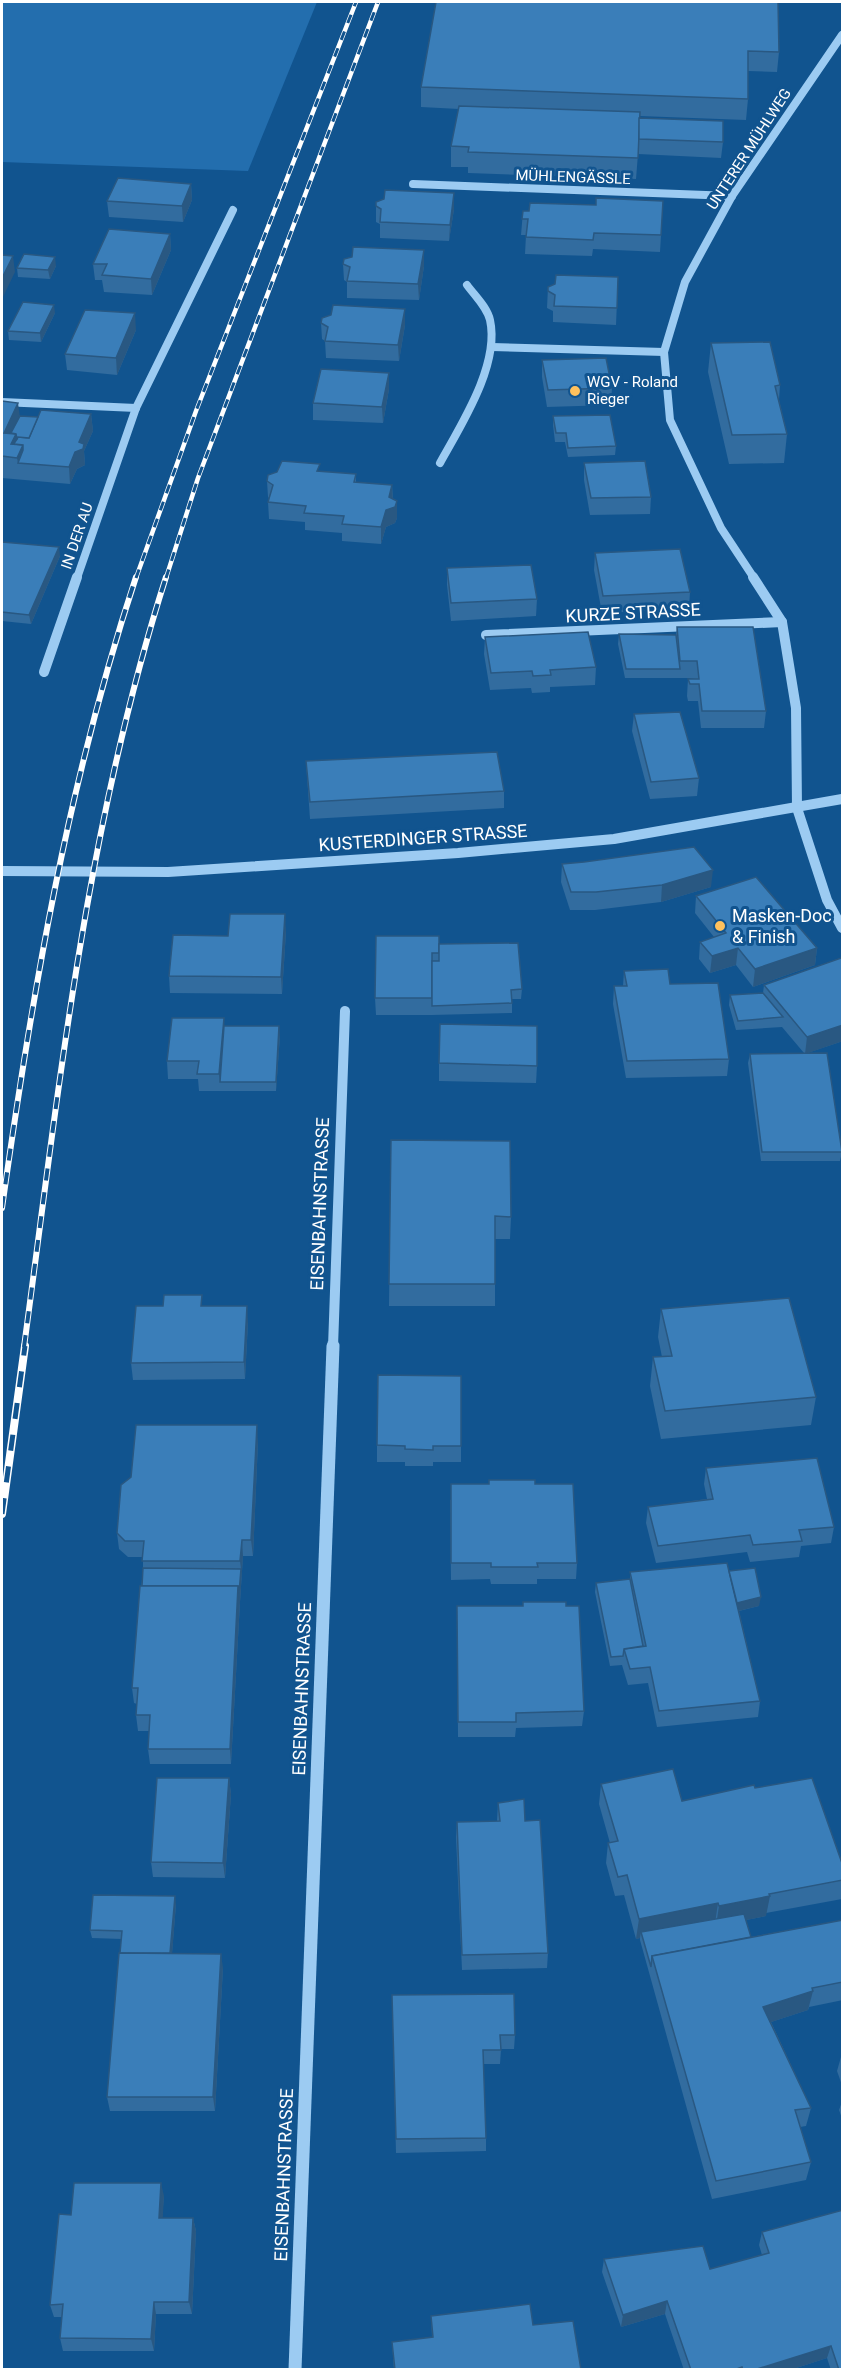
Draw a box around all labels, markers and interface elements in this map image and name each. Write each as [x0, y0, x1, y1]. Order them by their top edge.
street label: UNTERER MÜHLWEG [703, 85, 795, 213]
street label: MÜHLENGÄSSLE [515, 166, 631, 188]
place label: WGV - Roland Rieger [587, 373, 678, 408]
marker: WGV - Roland Rieger [568, 384, 582, 398]
street label: IN DER AU [57, 500, 97, 572]
street label: KURZE STRASSE [565, 598, 701, 627]
street label: KUSTERDINGER STRASSE [318, 820, 528, 855]
place label: Masken-Doc & Finish [732, 905, 832, 947]
marker: Masken-Doc & Finish [713, 919, 727, 933]
street label: EISENBAHNSTRASSE [306, 1117, 333, 1291]
street label: EISENBAHNSTRASSE [288, 1602, 315, 1776]
street label: EISENBAHNSTRASSE [270, 2088, 297, 2262]

